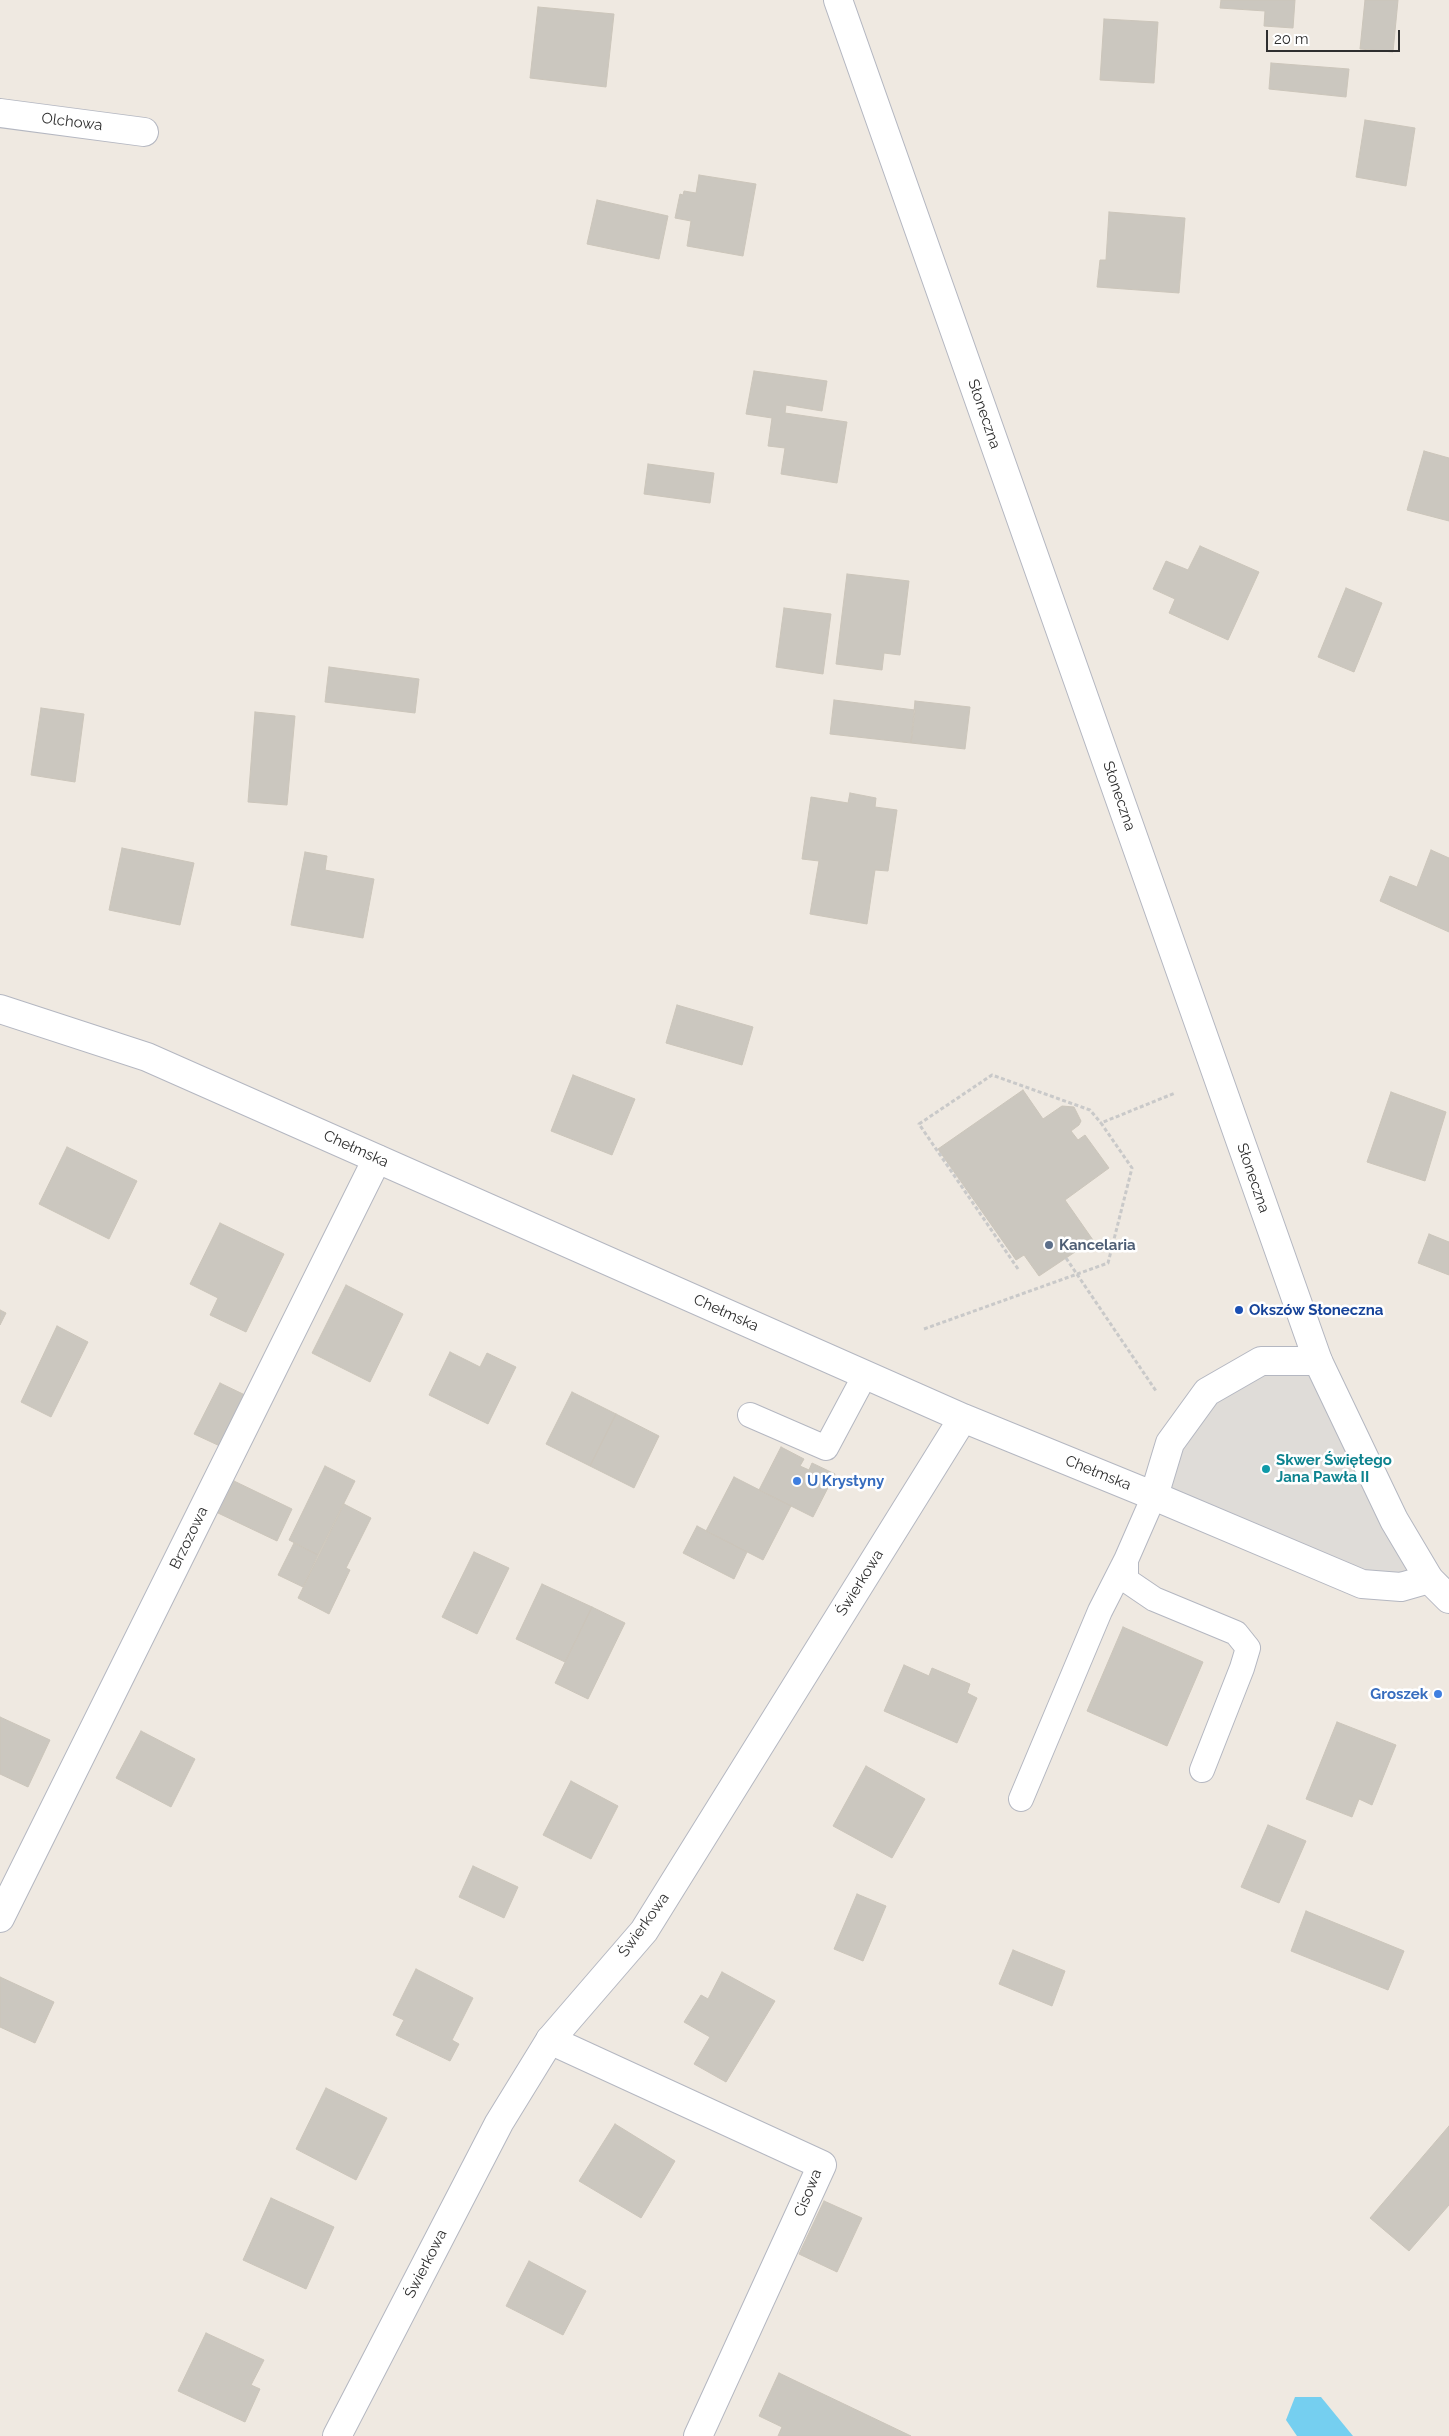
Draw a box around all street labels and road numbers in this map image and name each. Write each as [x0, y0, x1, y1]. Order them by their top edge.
street label: Olchowa [41, 109, 103, 135]
street label: Słoneczna [964, 377, 1004, 451]
street label: Słoneczna [1099, 759, 1139, 833]
street label: Chełmska [321, 1127, 391, 1171]
street label: Słoneczna [1233, 1141, 1273, 1215]
street label: Chełmska [691, 1291, 761, 1335]
street label: Chełmska [1062, 1452, 1134, 1494]
street label: Brzozowa [166, 1504, 212, 1572]
street label: Świerkowa [833, 1547, 887, 1619]
street label: Świerkowa [615, 1889, 673, 1961]
street label: Cisowa [790, 2167, 826, 2219]
street label: Świerkowa [401, 2227, 451, 2301]

